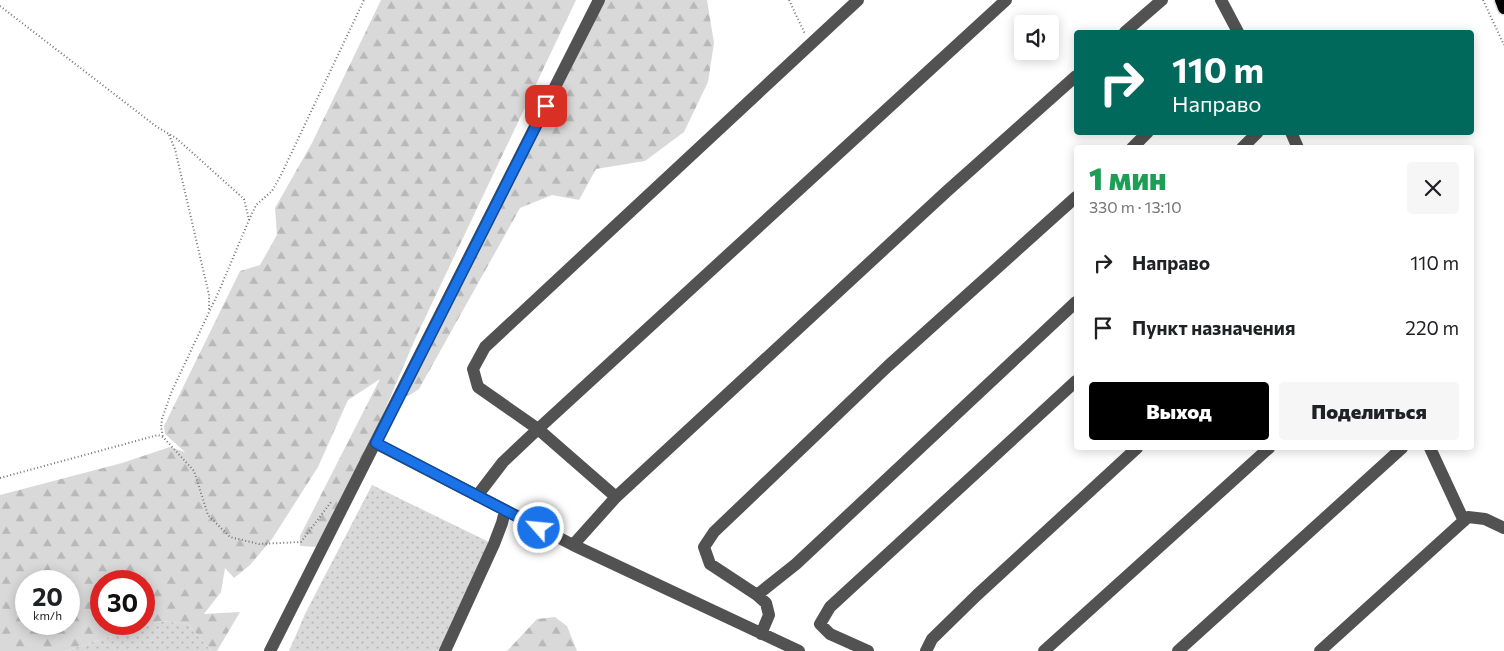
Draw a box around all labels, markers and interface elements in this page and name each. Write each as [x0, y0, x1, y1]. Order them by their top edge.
map controls [1014, 15, 1059, 60]
button: sound [1014, 15, 1059, 60]
text: 110 m [1172, 47, 1264, 90]
icon: right [1089, 50, 1154, 115]
pin [525, 85, 567, 127]
text: Направо [1172, 90, 1262, 117]
icon: arrive [532, 92, 560, 120]
text: 1 мин [1089, 159, 1167, 196]
button: close [1407, 162, 1459, 214]
text: 330 m · 13:10 [1089, 197, 1182, 216]
icon: right [1089, 249, 1117, 277]
text: Направо [1132, 251, 1210, 274]
text: 110 m [1410, 251, 1459, 274]
icon: arrive [1089, 314, 1117, 342]
text: Пункт назначения [1132, 316, 1295, 339]
text: 220 m [1405, 316, 1459, 339]
button: Выход [1089, 382, 1269, 440]
button: Поделиться [1279, 382, 1459, 440]
position arrow [512, 501, 564, 553]
speed limit sign: 30 [90, 570, 155, 635]
text: 20 [32, 581, 63, 611]
text: km/h [33, 608, 62, 622]

